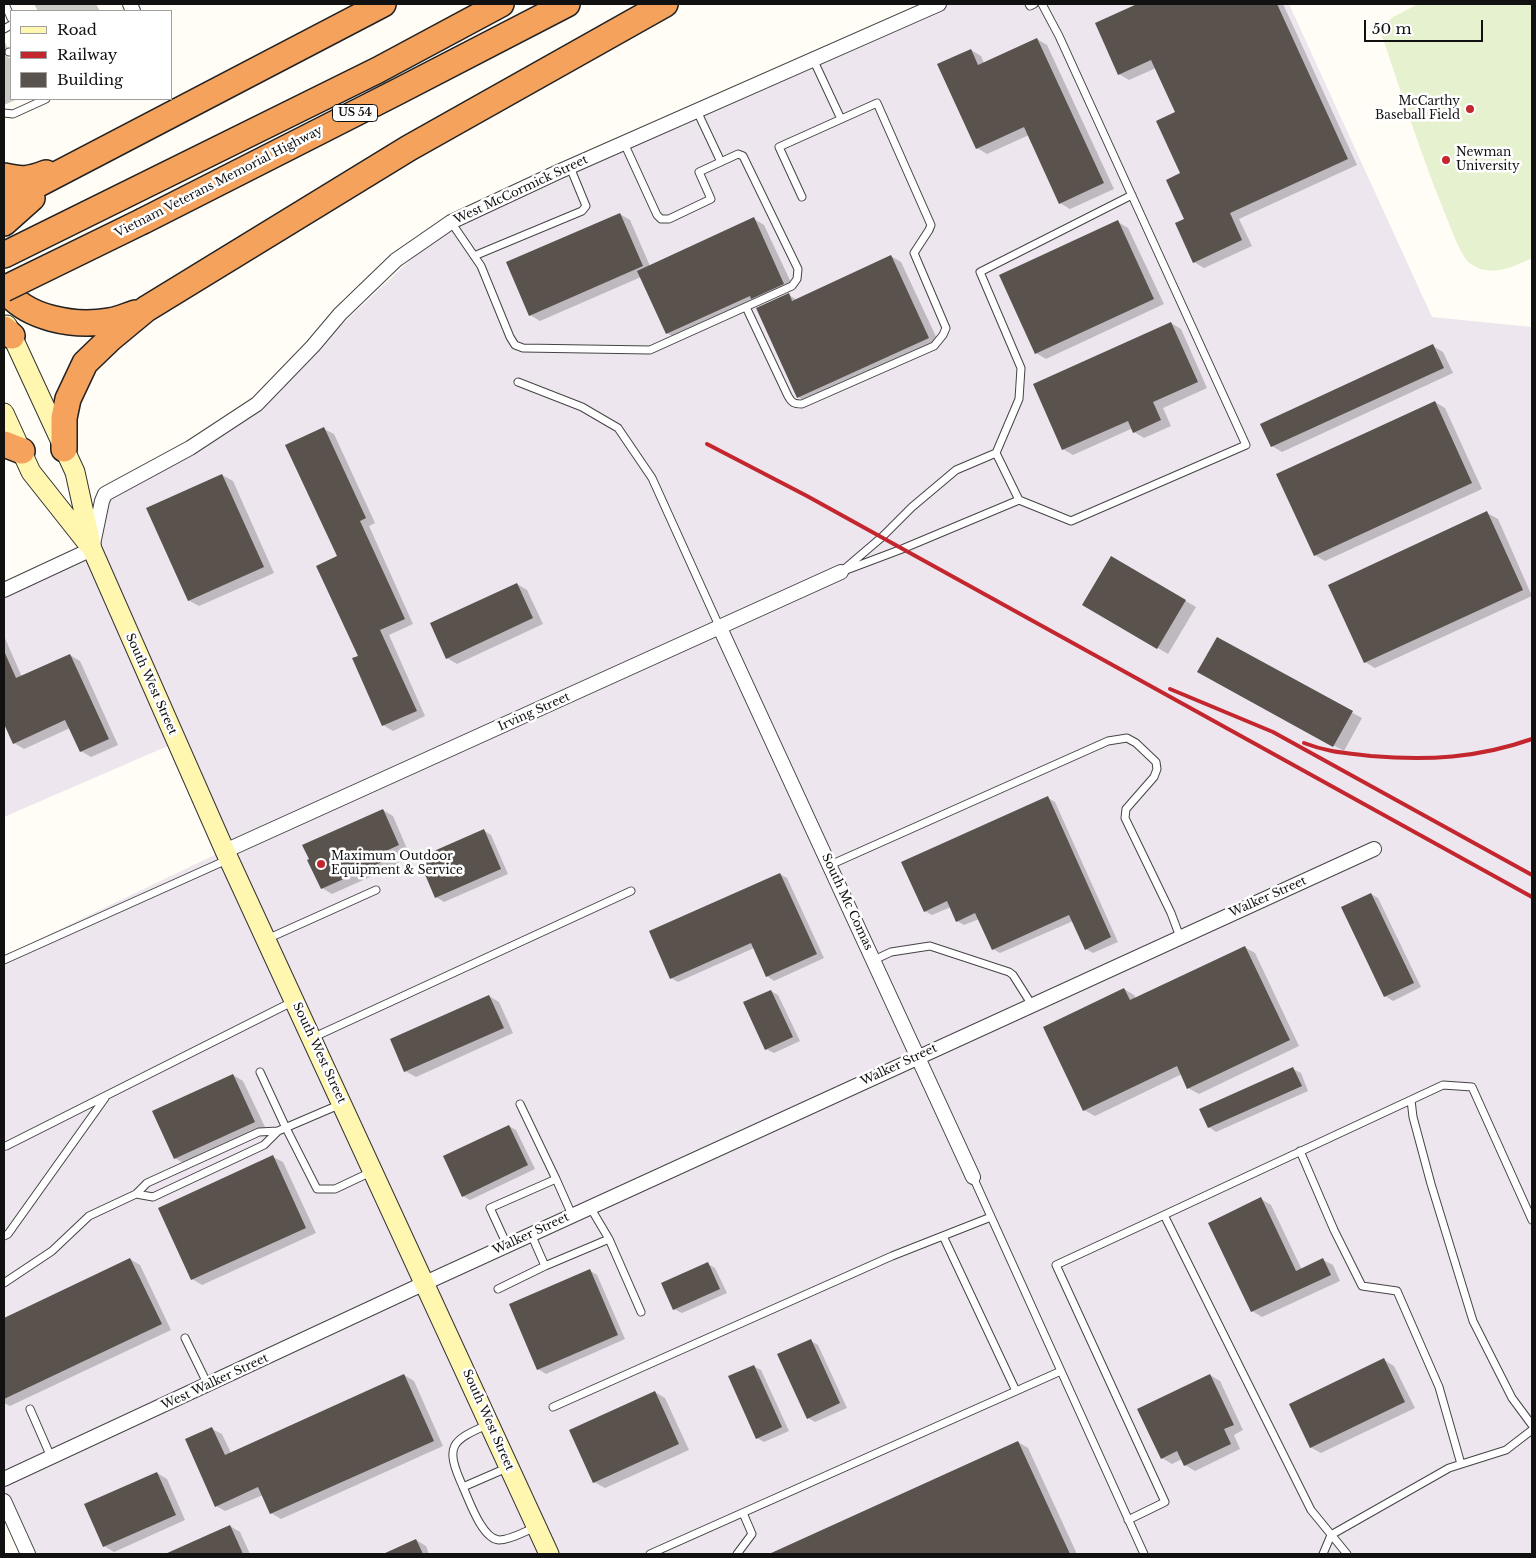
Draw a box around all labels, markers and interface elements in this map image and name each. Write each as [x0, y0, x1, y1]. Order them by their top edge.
legend [10, 10, 172, 100]
scale bar [1366, 10, 1485, 42]
text: 50 m [1372, 19, 1412, 38]
text: Road [57, 20, 97, 39]
text: Railway [57, 45, 117, 64]
text: Building [57, 70, 123, 89]
place label: McCarthy Baseball Field [1375, 95, 1460, 123]
marker: McCarthy Baseball Field [1464, 103, 1476, 115]
road number: US 54 [332, 105, 378, 122]
street label: Vietnam Veterans Memorial Highway [113, 123, 325, 241]
place label: Newman University [1456, 146, 1520, 174]
street label: West McCormick Street [452, 153, 590, 227]
marker: Newman University [1440, 154, 1452, 166]
street label: South West Street [122, 631, 180, 737]
street label: Irving Street [496, 690, 572, 734]
place label: Maximum Outdoor Equipment & Service [331, 850, 463, 878]
street label: South Mc Comas [818, 851, 876, 953]
marker: Maximum Outdoor Equipment & Service [315, 858, 327, 870]
street label: Walker Street [1227, 874, 1309, 920]
street label: South West Street [289, 1000, 349, 1106]
street label: Walker Street [858, 1041, 940, 1089]
street label: Walker Street [490, 1210, 572, 1258]
street label: West Walker Street [159, 1351, 271, 1413]
street label: South West Street [459, 1367, 517, 1473]

